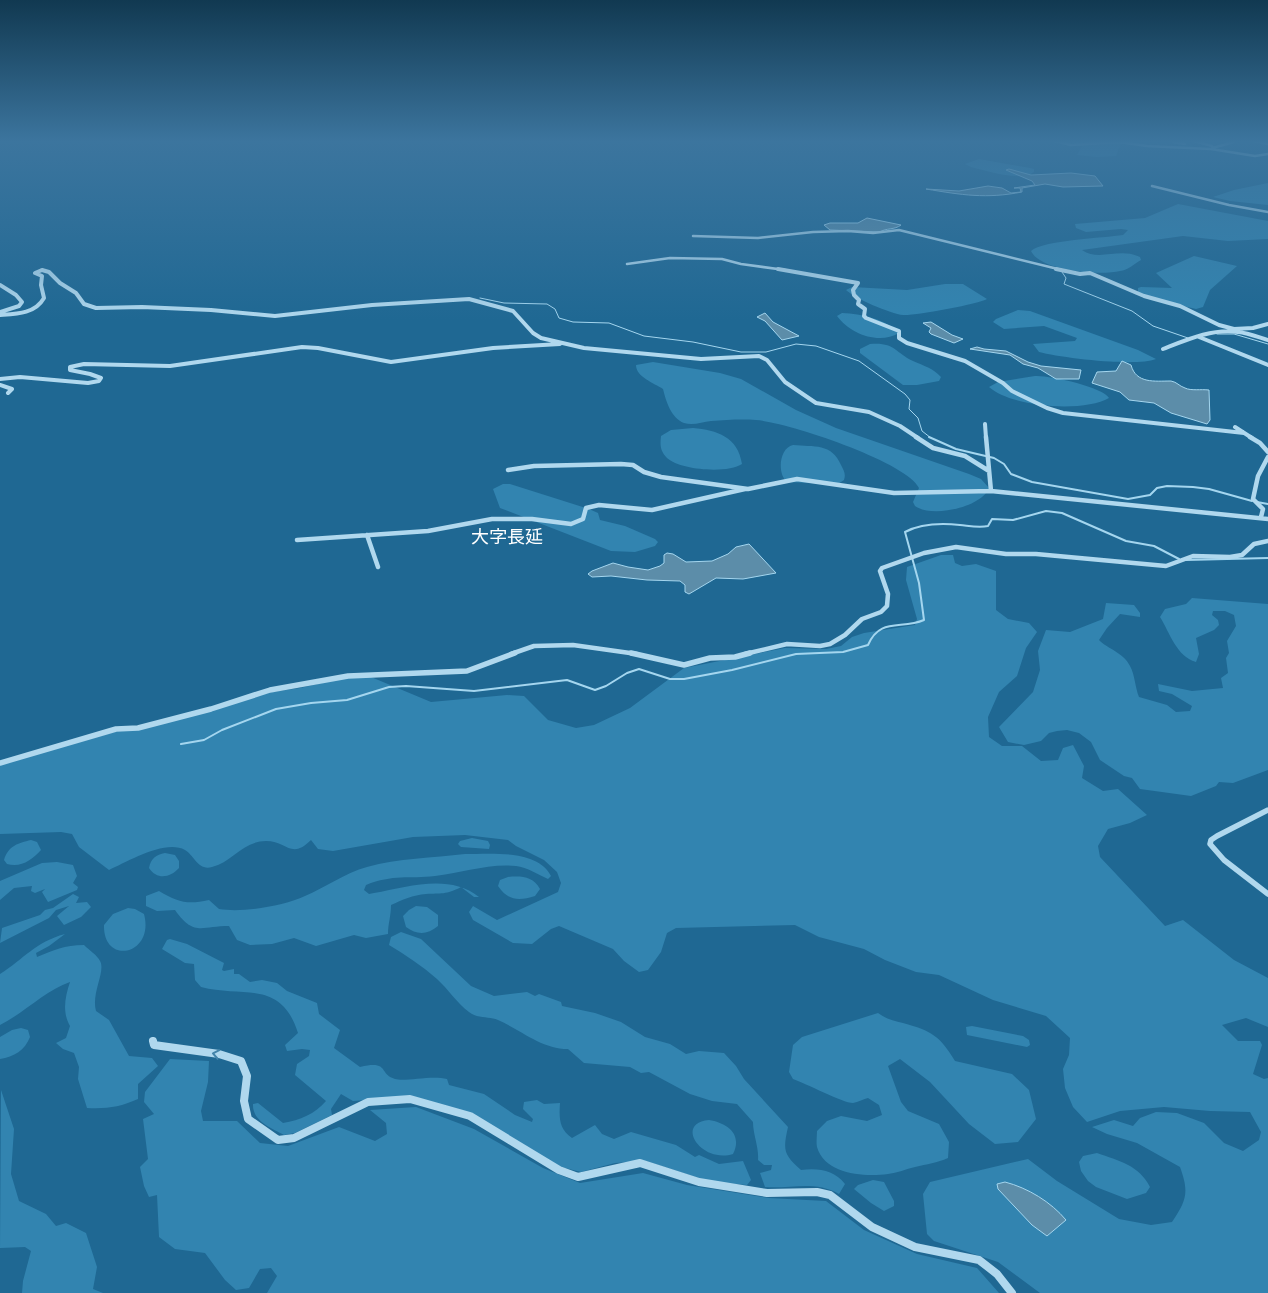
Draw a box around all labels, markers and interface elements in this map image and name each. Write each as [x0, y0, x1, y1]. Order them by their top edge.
district label: 大字長延 [471, 526, 543, 548]
one-way arrow [212, 1050, 221, 1060]

